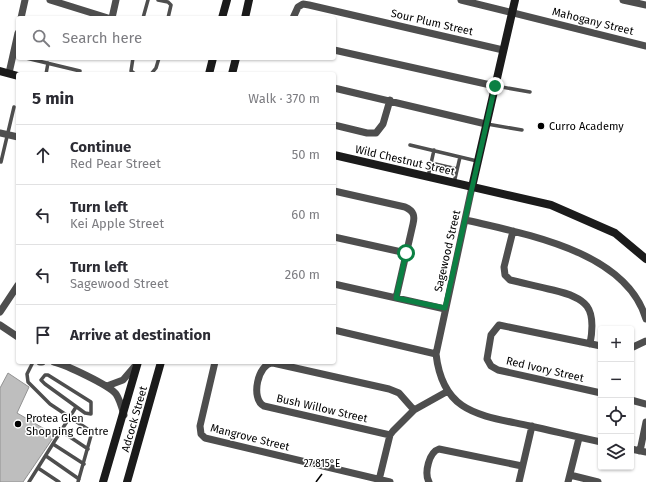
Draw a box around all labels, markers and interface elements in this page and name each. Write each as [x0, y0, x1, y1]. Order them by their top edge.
street label: Mahogany Street [551, 5, 635, 38]
street label: Sour Plum Street [389, 7, 474, 38]
search box [16, 16, 336, 60]
icon: search [30, 27, 52, 49]
text: Search here [62, 29, 142, 47]
route end [486, 77, 504, 95]
text: 5 min [32, 88, 74, 109]
text: Walk · 370 m [248, 91, 320, 106]
place label: Curro Academy [549, 120, 624, 133]
marker: Curro Academy [536, 121, 546, 131]
text: Continue [70, 138, 131, 156]
street label: Wild Chestnut Street [354, 143, 456, 178]
icon: ahead [32, 144, 54, 166]
text: 50 m [292, 147, 320, 162]
text: Red Pear Street [70, 156, 161, 171]
text: Turn left [70, 198, 128, 216]
icon: left [32, 204, 54, 226]
text: 60 m [291, 207, 320, 222]
street label: Sagewood Street [432, 209, 463, 293]
text: Kei Apple Street [70, 216, 164, 231]
route start [397, 244, 415, 262]
text: Turn left [70, 258, 128, 276]
icon: left [32, 264, 54, 286]
text: 260 m [285, 267, 320, 282]
text: Sagewood Street [70, 276, 169, 291]
icon: arrive [32, 324, 54, 346]
text: Arrive at destination [70, 326, 211, 344]
map controls [598, 326, 634, 470]
button: + [598, 326, 634, 362]
street label: Red Ivory Street [505, 354, 585, 385]
button: − [598, 362, 634, 398]
street label: Adcock Street [119, 385, 150, 454]
street label: Bush Willow Street [275, 392, 369, 425]
button: locate [598, 398, 634, 434]
place label: Protea Glen Shopping Centre [26, 412, 108, 438]
marker: Protea Glen Shopping Centre [13, 419, 23, 429]
street label: Mangrove Street [209, 421, 291, 454]
button: layers [598, 434, 634, 470]
text: 27.815°E [304, 458, 340, 470]

